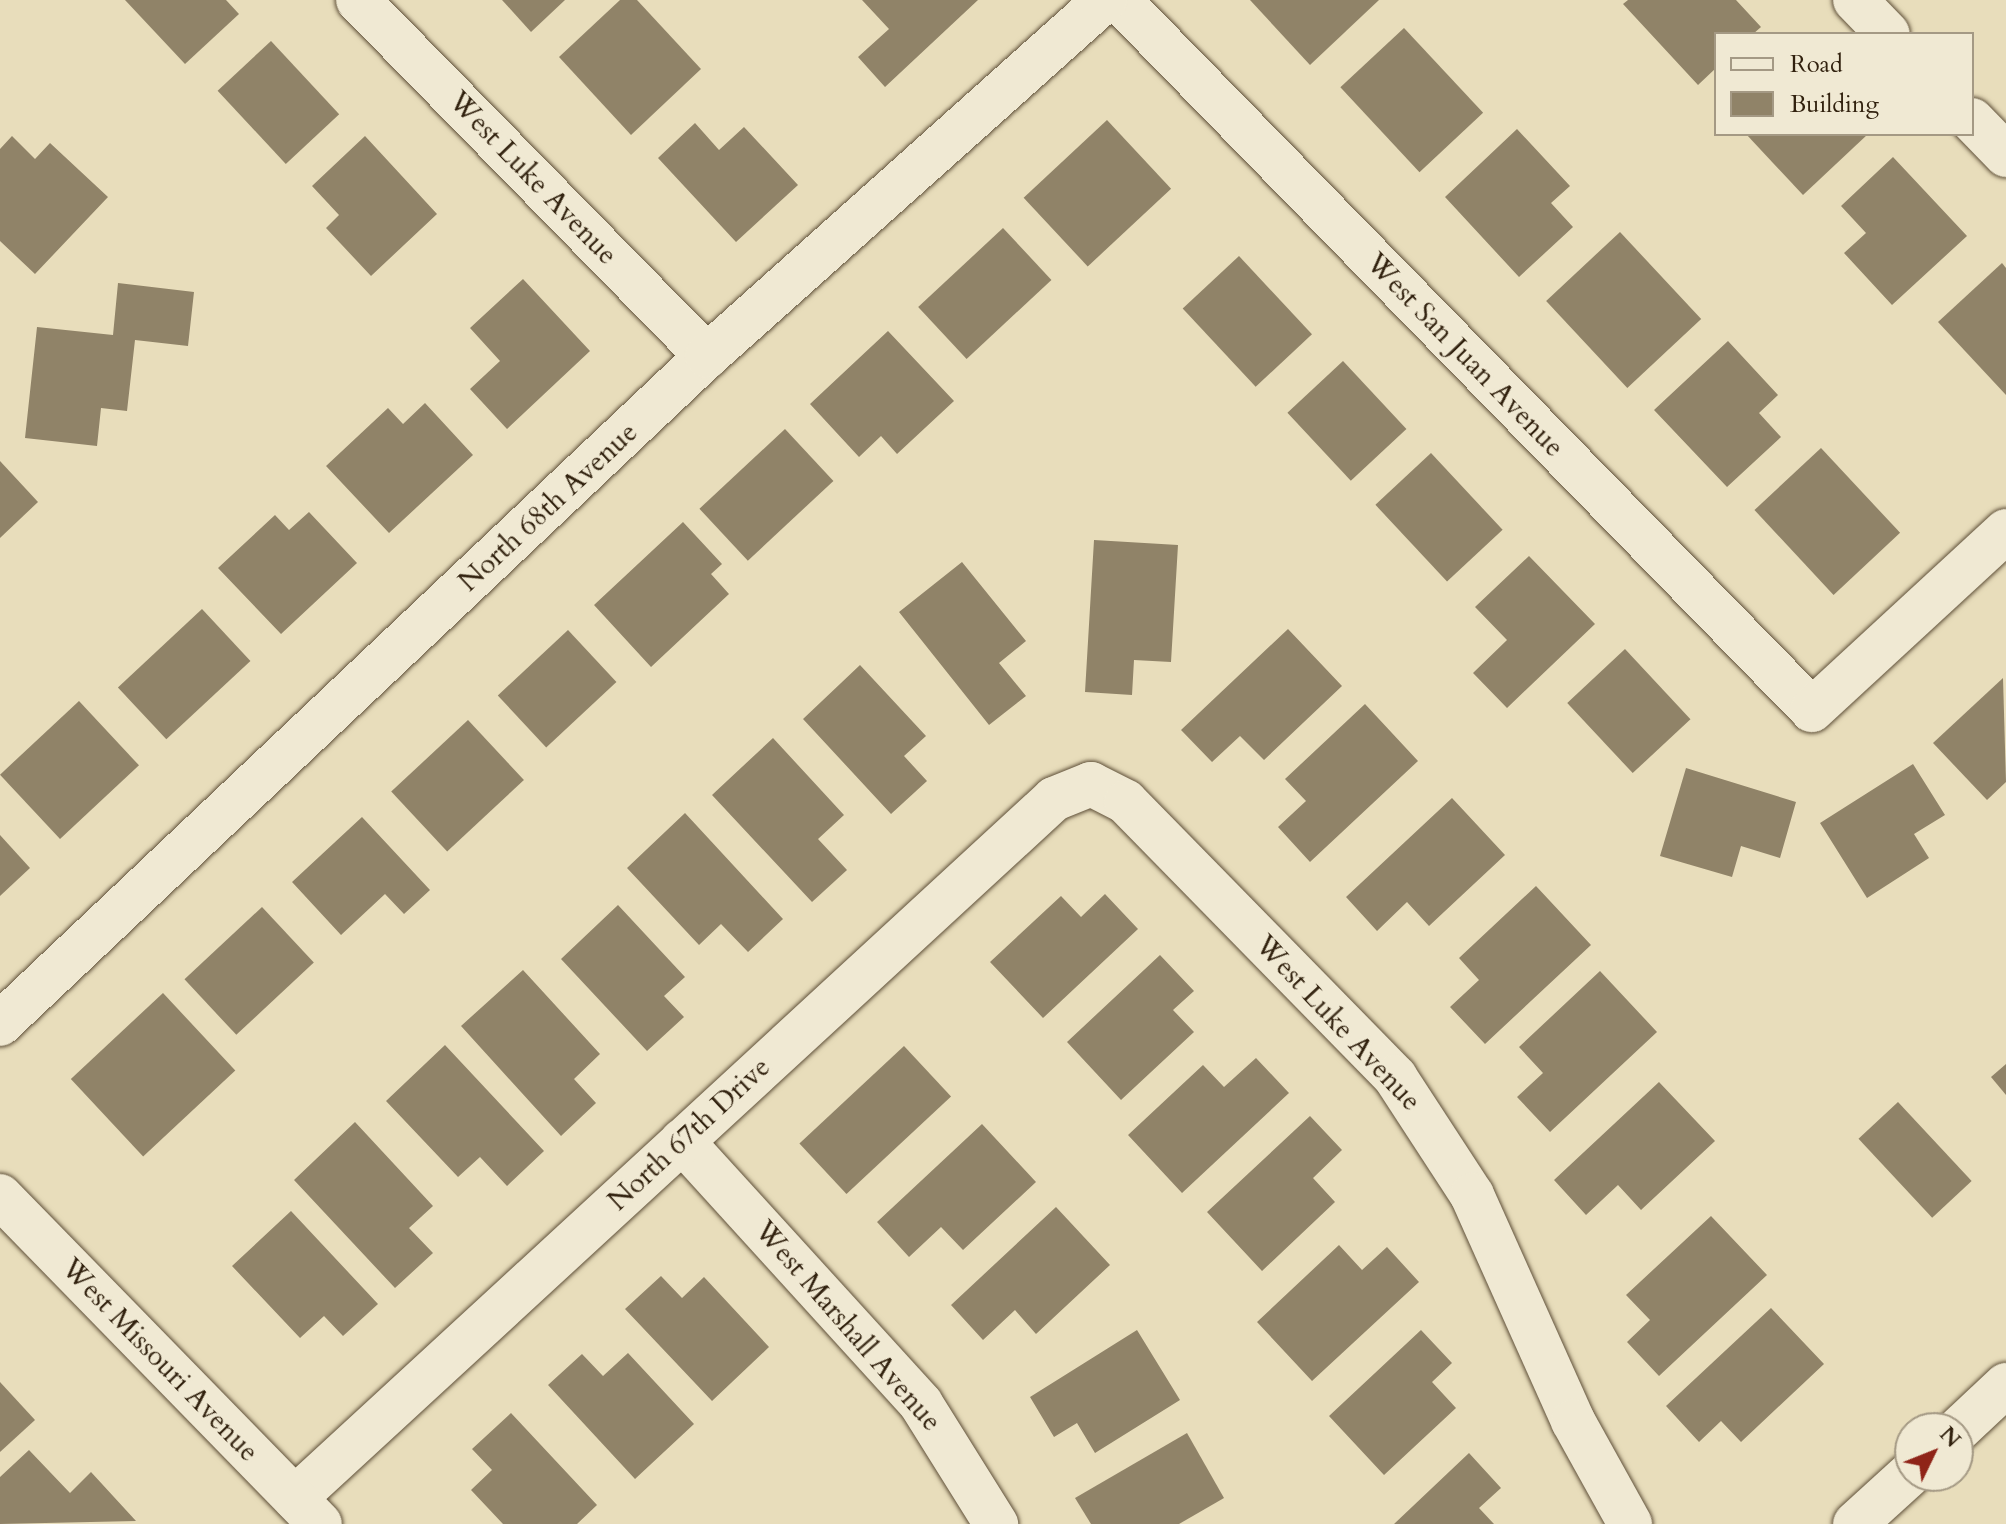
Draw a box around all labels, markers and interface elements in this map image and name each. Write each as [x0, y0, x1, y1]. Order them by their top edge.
legend [1714, 32, 1974, 136]
text: Road [1790, 48, 1843, 81]
street label: West Luke Avenue [442, 84, 624, 272]
text: Building [1790, 88, 1879, 121]
street label: West San Juan Avenue [1359, 246, 1571, 464]
street label: North 68th Avenue [452, 416, 644, 598]
street label: West Luke Avenue [1248, 928, 1428, 1118]
street label: North 67th Drive [601, 1050, 777, 1218]
street label: West Marshall Avenue [748, 1214, 948, 1438]
street label: West Missouri Avenue [54, 1251, 266, 1469]
north arrow [1894, 1412, 1974, 1492]
text: N [1933, 1420, 1968, 1454]

